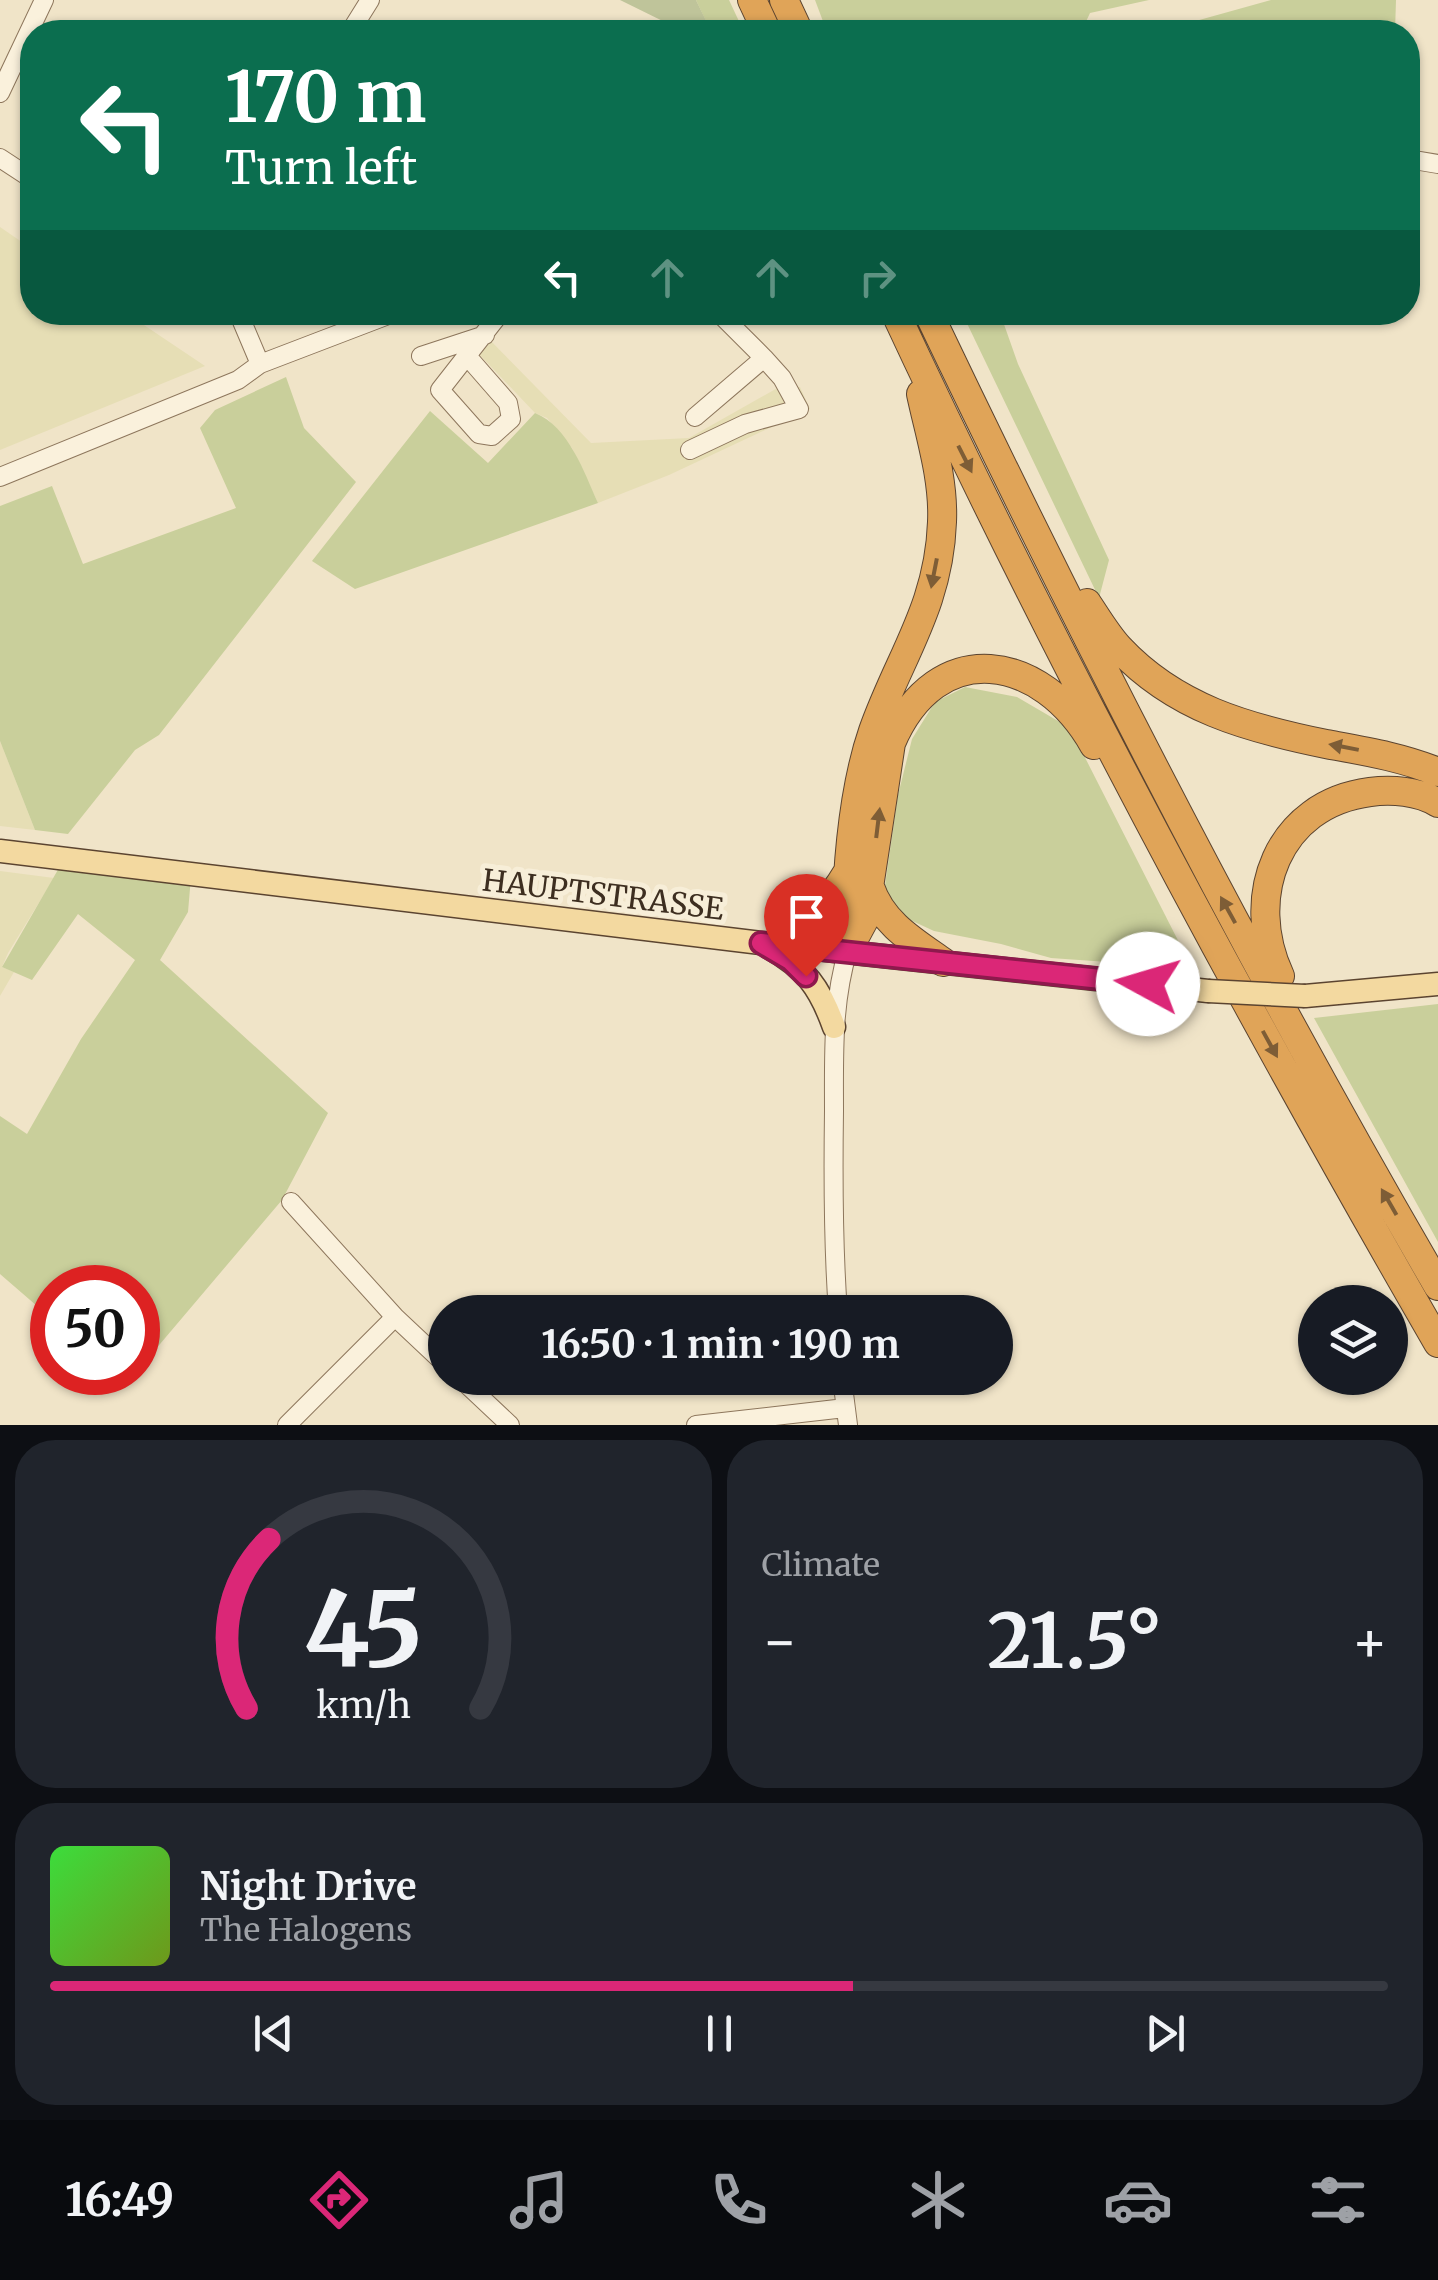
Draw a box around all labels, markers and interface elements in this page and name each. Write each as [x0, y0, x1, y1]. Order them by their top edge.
text: 170 m [225, 53, 426, 141]
icon: left [60, 60, 190, 190]
text: Turn left [225, 140, 417, 196]
icon: left [535, 250, 590, 305]
icon: ahead [640, 250, 695, 305]
icon: ahead [745, 250, 800, 305]
icon: right [850, 250, 905, 305]
one-way arrow [956, 445, 973, 474]
one-way arrow [926, 558, 942, 589]
one-way arrow [1328, 739, 1359, 754]
one-way arrow [870, 807, 886, 838]
street label: HAUPTSTRASSE [480, 860, 726, 928]
pin [764, 874, 849, 977]
icon: arrive [779, 889, 834, 944]
one-way arrow [1220, 895, 1237, 924]
position arrow [1096, 932, 1200, 1036]
one-way arrow [1262, 1030, 1279, 1059]
one-way arrow [1381, 1188, 1398, 1216]
speed limit sign: 50 [30, 1265, 160, 1395]
map controls [1298, 1285, 1408, 1395]
button: layers [1298, 1285, 1408, 1395]
text: 16:50 · 1 min · 190 m [541, 1321, 900, 1368]
text: Climate [762, 1545, 880, 1585]
text: 45 [303, 1564, 423, 1694]
text: 21.5° [987, 1594, 1162, 1688]
text: − [762, 1607, 798, 1676]
text: + [1351, 1607, 1388, 1676]
text: km/h [316, 1683, 411, 1728]
text: Night Drive [200, 1863, 417, 1910]
text: The Halogens [200, 1910, 412, 1950]
icon: previous [246, 2006, 301, 2061]
icon: pause [692, 2006, 747, 2061]
icon: next [1138, 2006, 1193, 2061]
icon: directions [304, 2165, 374, 2235]
icon: music [504, 2165, 574, 2235]
icon: phone [704, 2165, 774, 2235]
icon: climate [903, 2165, 973, 2235]
icon: car [1103, 2165, 1173, 2235]
icon: filters [1303, 2165, 1373, 2235]
text: 16:49 [65, 2172, 174, 2228]

